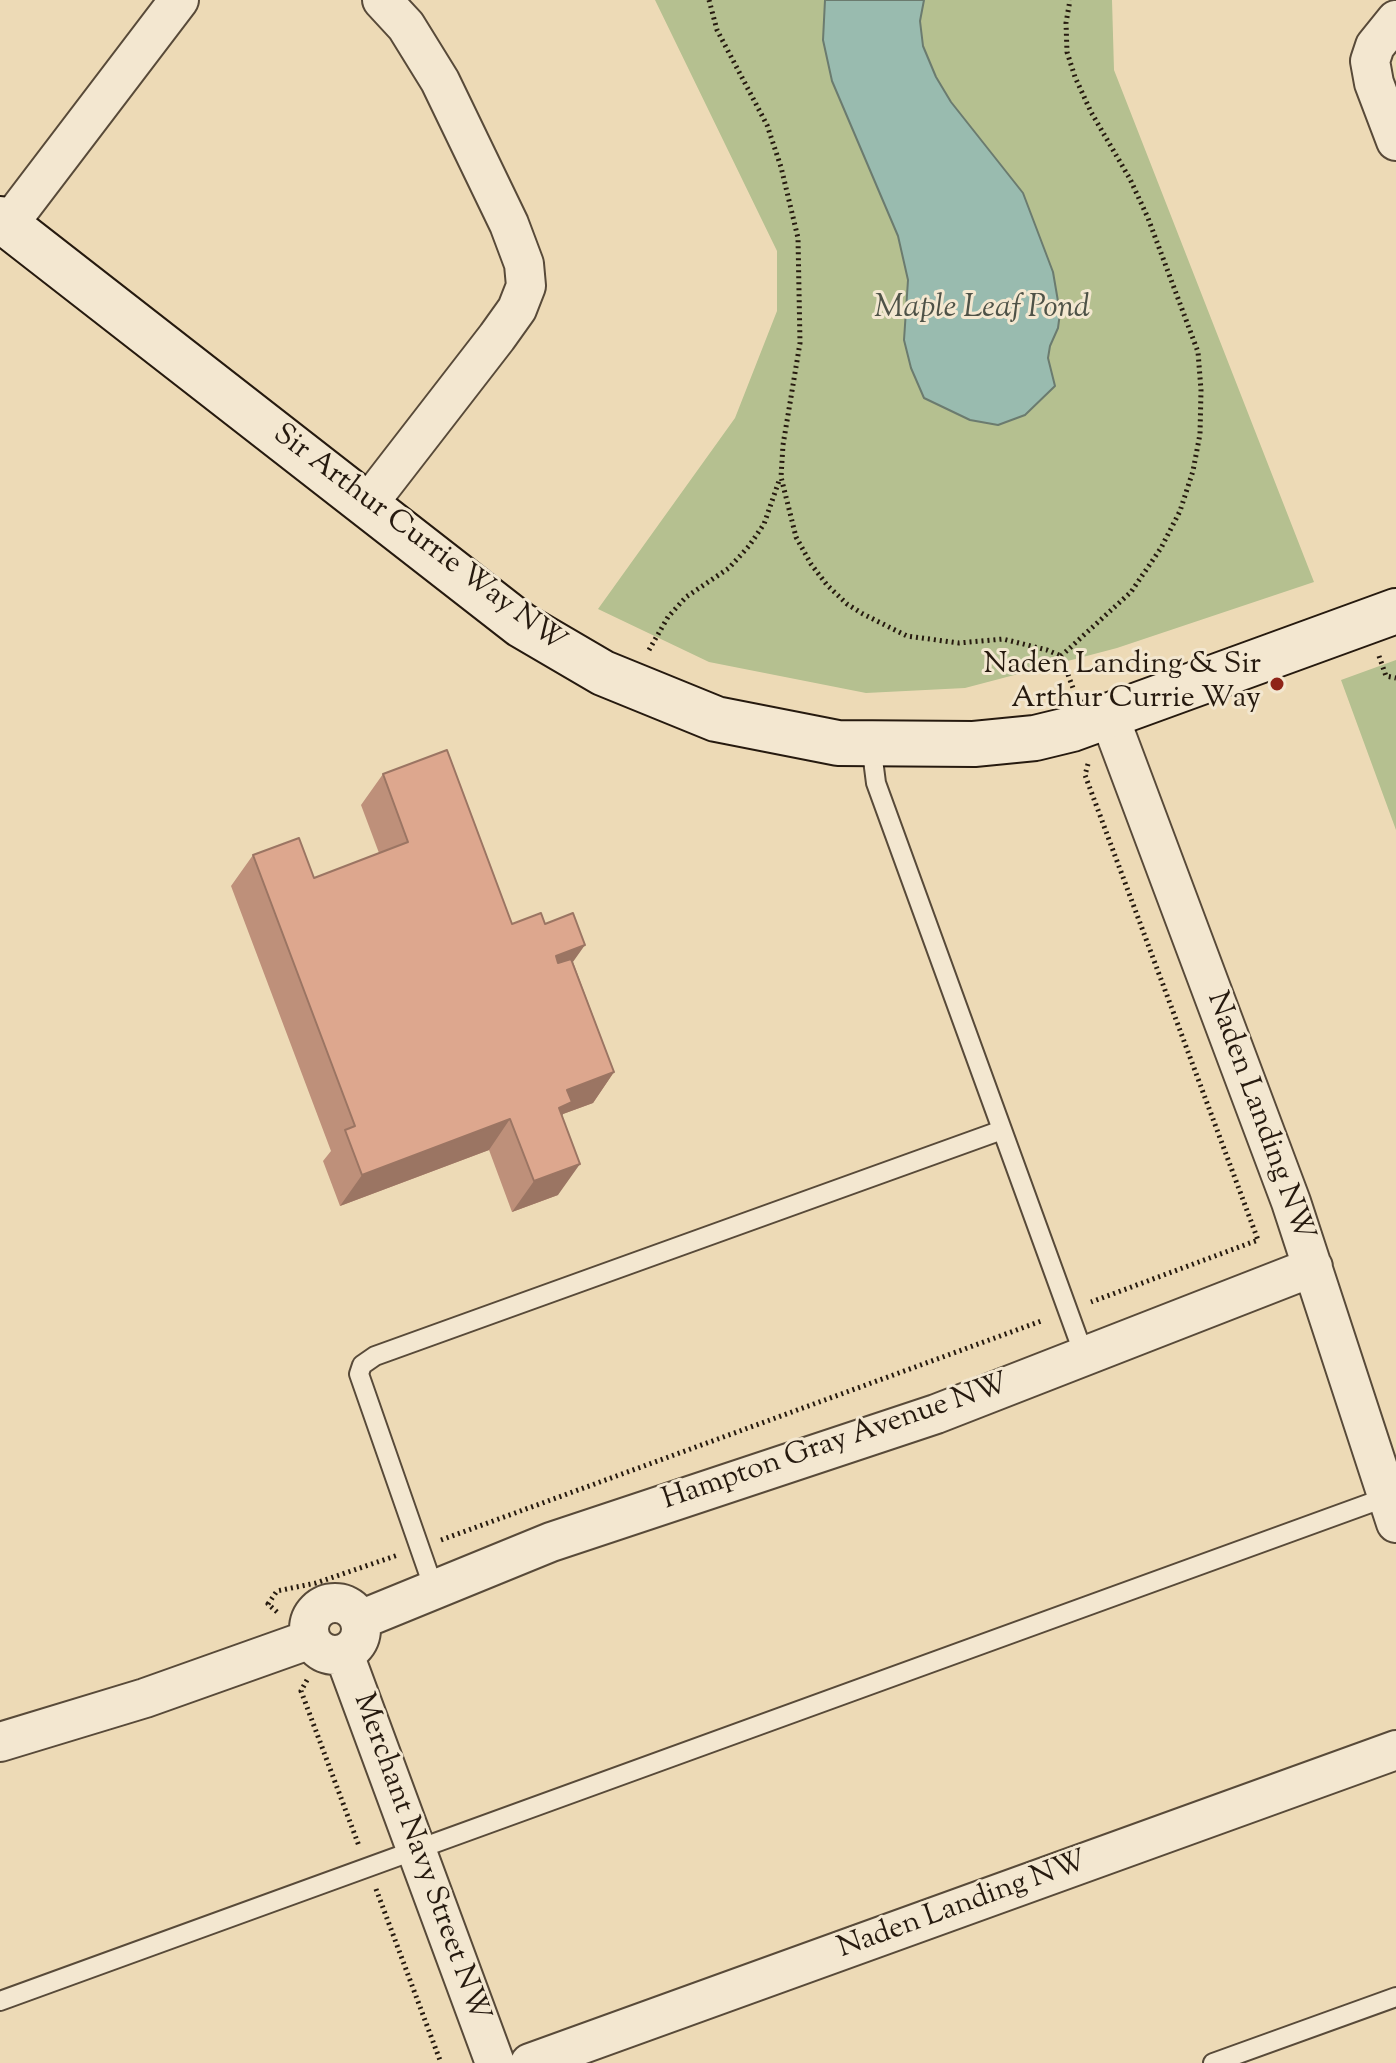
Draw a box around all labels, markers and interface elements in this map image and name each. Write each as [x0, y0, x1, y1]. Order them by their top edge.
water label: Maple Leaf Pond [874, 292, 1090, 330]
street label: Sir Arthur Currie Way NW [265, 418, 571, 662]
place label: Naden Landing & Sir Arthur Currie Way [983, 649, 1261, 720]
marker: Naden Landing & Sir Arthur Currie Way [1268, 675, 1286, 693]
street label: Naden Landing NW [1196, 988, 1320, 1246]
street label: Hampton Gray Avenue NW [658, 1368, 1014, 1520]
street label: Merchant Navy Street NW [343, 1689, 495, 2027]
street label: Naden Landing NW [834, 1845, 1092, 1969]

